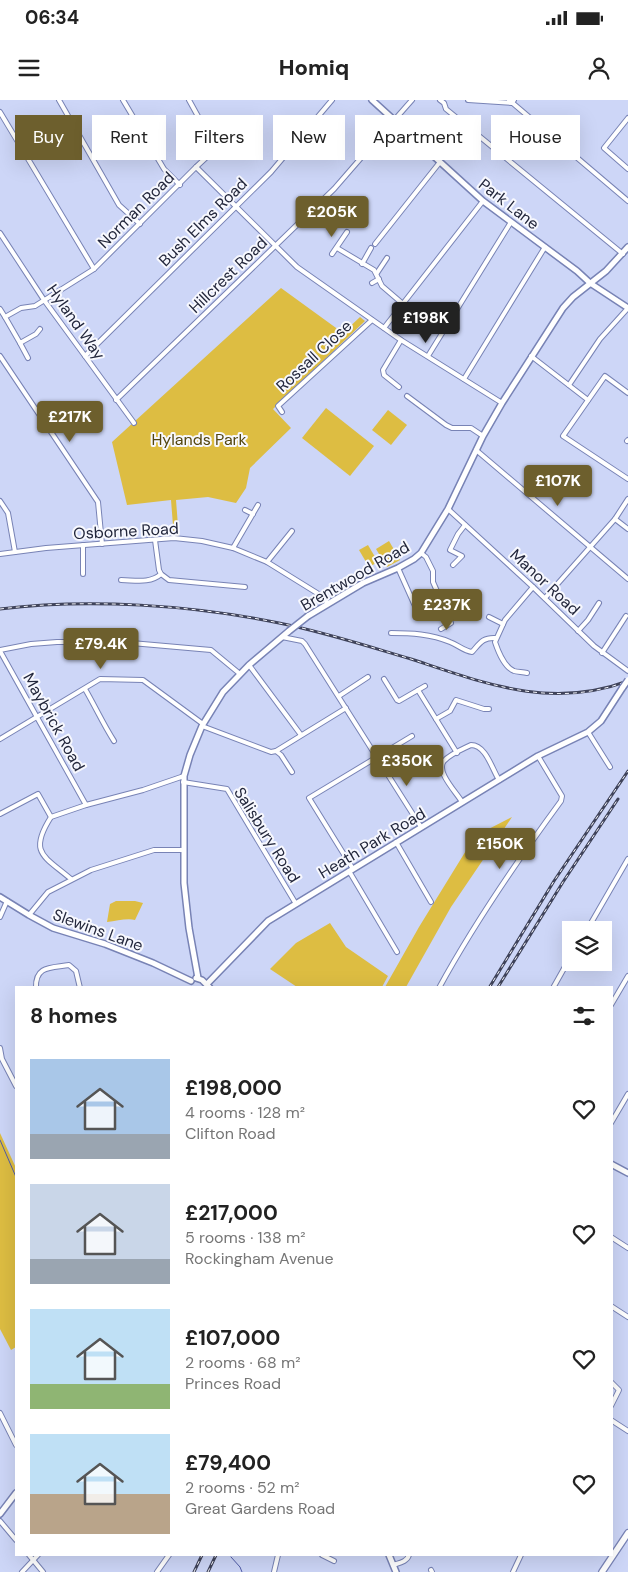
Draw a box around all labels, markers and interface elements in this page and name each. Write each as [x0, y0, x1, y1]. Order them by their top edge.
text: 06:34 [25, 5, 79, 30]
text: Homiq [279, 53, 349, 82]
icon: menu [15, 54, 43, 82]
icon: person [585, 54, 613, 82]
chip: Buy [15, 115, 82, 160]
chip: Rent [92, 115, 166, 160]
chip: Filters [176, 115, 263, 160]
chip: New [273, 115, 345, 160]
chip: Apartment [355, 115, 481, 160]
chip: House [491, 115, 580, 160]
street label: Norman Road [93, 167, 179, 253]
street label: Bush Elms Road [154, 173, 252, 271]
street label: Park Lane [474, 174, 544, 234]
pin: £205K [297, 196, 367, 238]
text: £205K [307, 201, 357, 222]
street label: Hillcrest Road [184, 232, 272, 318]
street label: Hyland Way [42, 280, 110, 364]
pin: £198K [391, 302, 461, 344]
text: £198K [403, 307, 449, 328]
street label: Rossall Close [272, 315, 356, 397]
pin: £217K [35, 400, 105, 443]
text: £217K [48, 406, 92, 427]
park label: Hylands Park [151, 429, 247, 450]
pin: £107K [523, 464, 593, 507]
text: £107K [535, 470, 581, 491]
street label: Osborne Road [73, 518, 179, 544]
street label: Brentwood Road [297, 536, 413, 616]
street label: Manor Road [506, 544, 584, 620]
pin: £237K [412, 588, 482, 631]
text: £237K [423, 594, 471, 615]
pin: £79.4K [60, 628, 142, 670]
text: £79.4K [74, 633, 128, 654]
street label: Maybrick Road [18, 669, 90, 775]
pin: £350K [372, 744, 442, 787]
text: £350K [381, 750, 433, 771]
street label: Salisbury Road [229, 783, 305, 887]
street label: Heath Park Road [315, 803, 429, 883]
pin: £150K [465, 828, 535, 870]
text: £150K [476, 833, 524, 854]
street label: Slewins Lane [50, 904, 146, 956]
map controls [562, 921, 612, 971]
button: layers [562, 921, 612, 971]
text: 8 homes [30, 1002, 118, 1030]
icon: filters [570, 1002, 598, 1030]
text: £198,000 [185, 1074, 282, 1102]
icon: home [70, 1079, 130, 1139]
icon: heart [570, 1095, 598, 1123]
text: 4 rooms · 128 m² [185, 1102, 305, 1123]
text: Clifton Road [185, 1123, 276, 1144]
text: £217,000 [185, 1199, 278, 1227]
icon: home [70, 1204, 130, 1264]
icon: heart [570, 1220, 598, 1248]
text: 5 rooms · 138 m² [185, 1227, 306, 1248]
text: Rockingham Avenue [185, 1248, 333, 1269]
text: £107,000 [185, 1324, 280, 1352]
icon: home [70, 1329, 130, 1389]
icon: heart [570, 1345, 598, 1373]
text: 2 rooms · 68 m² [185, 1352, 301, 1373]
text: Princes Road [185, 1373, 281, 1394]
text: £79,400 [185, 1449, 271, 1477]
icon: home [70, 1454, 130, 1514]
icon: heart [570, 1470, 598, 1498]
text: 2 rooms · 52 m² [185, 1477, 300, 1498]
text: Great Gardens Road [185, 1498, 335, 1519]

